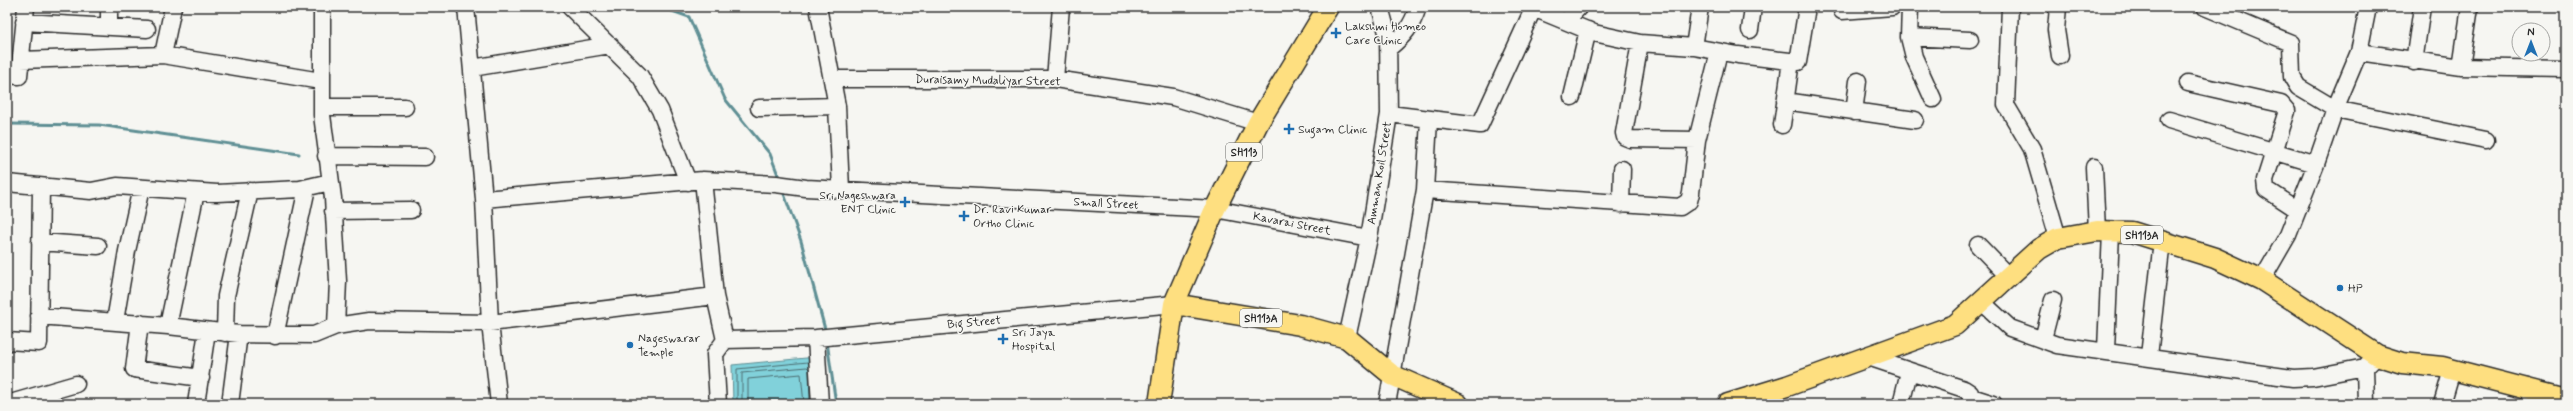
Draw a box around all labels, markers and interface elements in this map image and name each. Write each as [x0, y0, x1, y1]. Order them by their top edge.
place label: Lakshmi Homeo Care Clinic [1345, 19, 1426, 49]
north arrow [2511, 22, 2551, 62]
text: N [2527, 26, 2535, 40]
marker: Lakshmi Homeo Care Clinic [1330, 27, 1342, 39]
street label: Duraisamy Mudaliyar Street [915, 72, 1061, 90]
street label: Amman Koil Street [1364, 120, 1396, 226]
place label: Sugam Clinic [1298, 122, 1368, 139]
marker: Sugam Clinic [1283, 123, 1295, 135]
road number: SH113 [1226, 143, 1262, 161]
place label: Sri Nageshwara ENT Clinic [819, 188, 896, 218]
street label: Small Street [1073, 194, 1139, 214]
marker: Sri Nageshwara ENT Clinic [899, 196, 911, 208]
place label: Dr. Ravi Kumar Ortho Clinic [973, 202, 1051, 232]
street label: Kavarai Street [1251, 209, 1332, 239]
marker: Dr. Ravi Kumar Ortho Clinic [958, 210, 970, 222]
road number: SH113A [2121, 226, 2163, 244]
place label: HP [2348, 281, 2363, 297]
marker: HP [2335, 283, 2345, 293]
road number: SH113A [1240, 309, 1282, 327]
street label: Big Street [946, 313, 1002, 334]
place label: Sri Jaya Hospital [1012, 325, 1056, 355]
place label: Nageswarar Temple [638, 331, 701, 361]
marker: Sri Jaya Hospital [997, 333, 1009, 345]
marker: Nageswarar Temple [625, 340, 635, 350]

